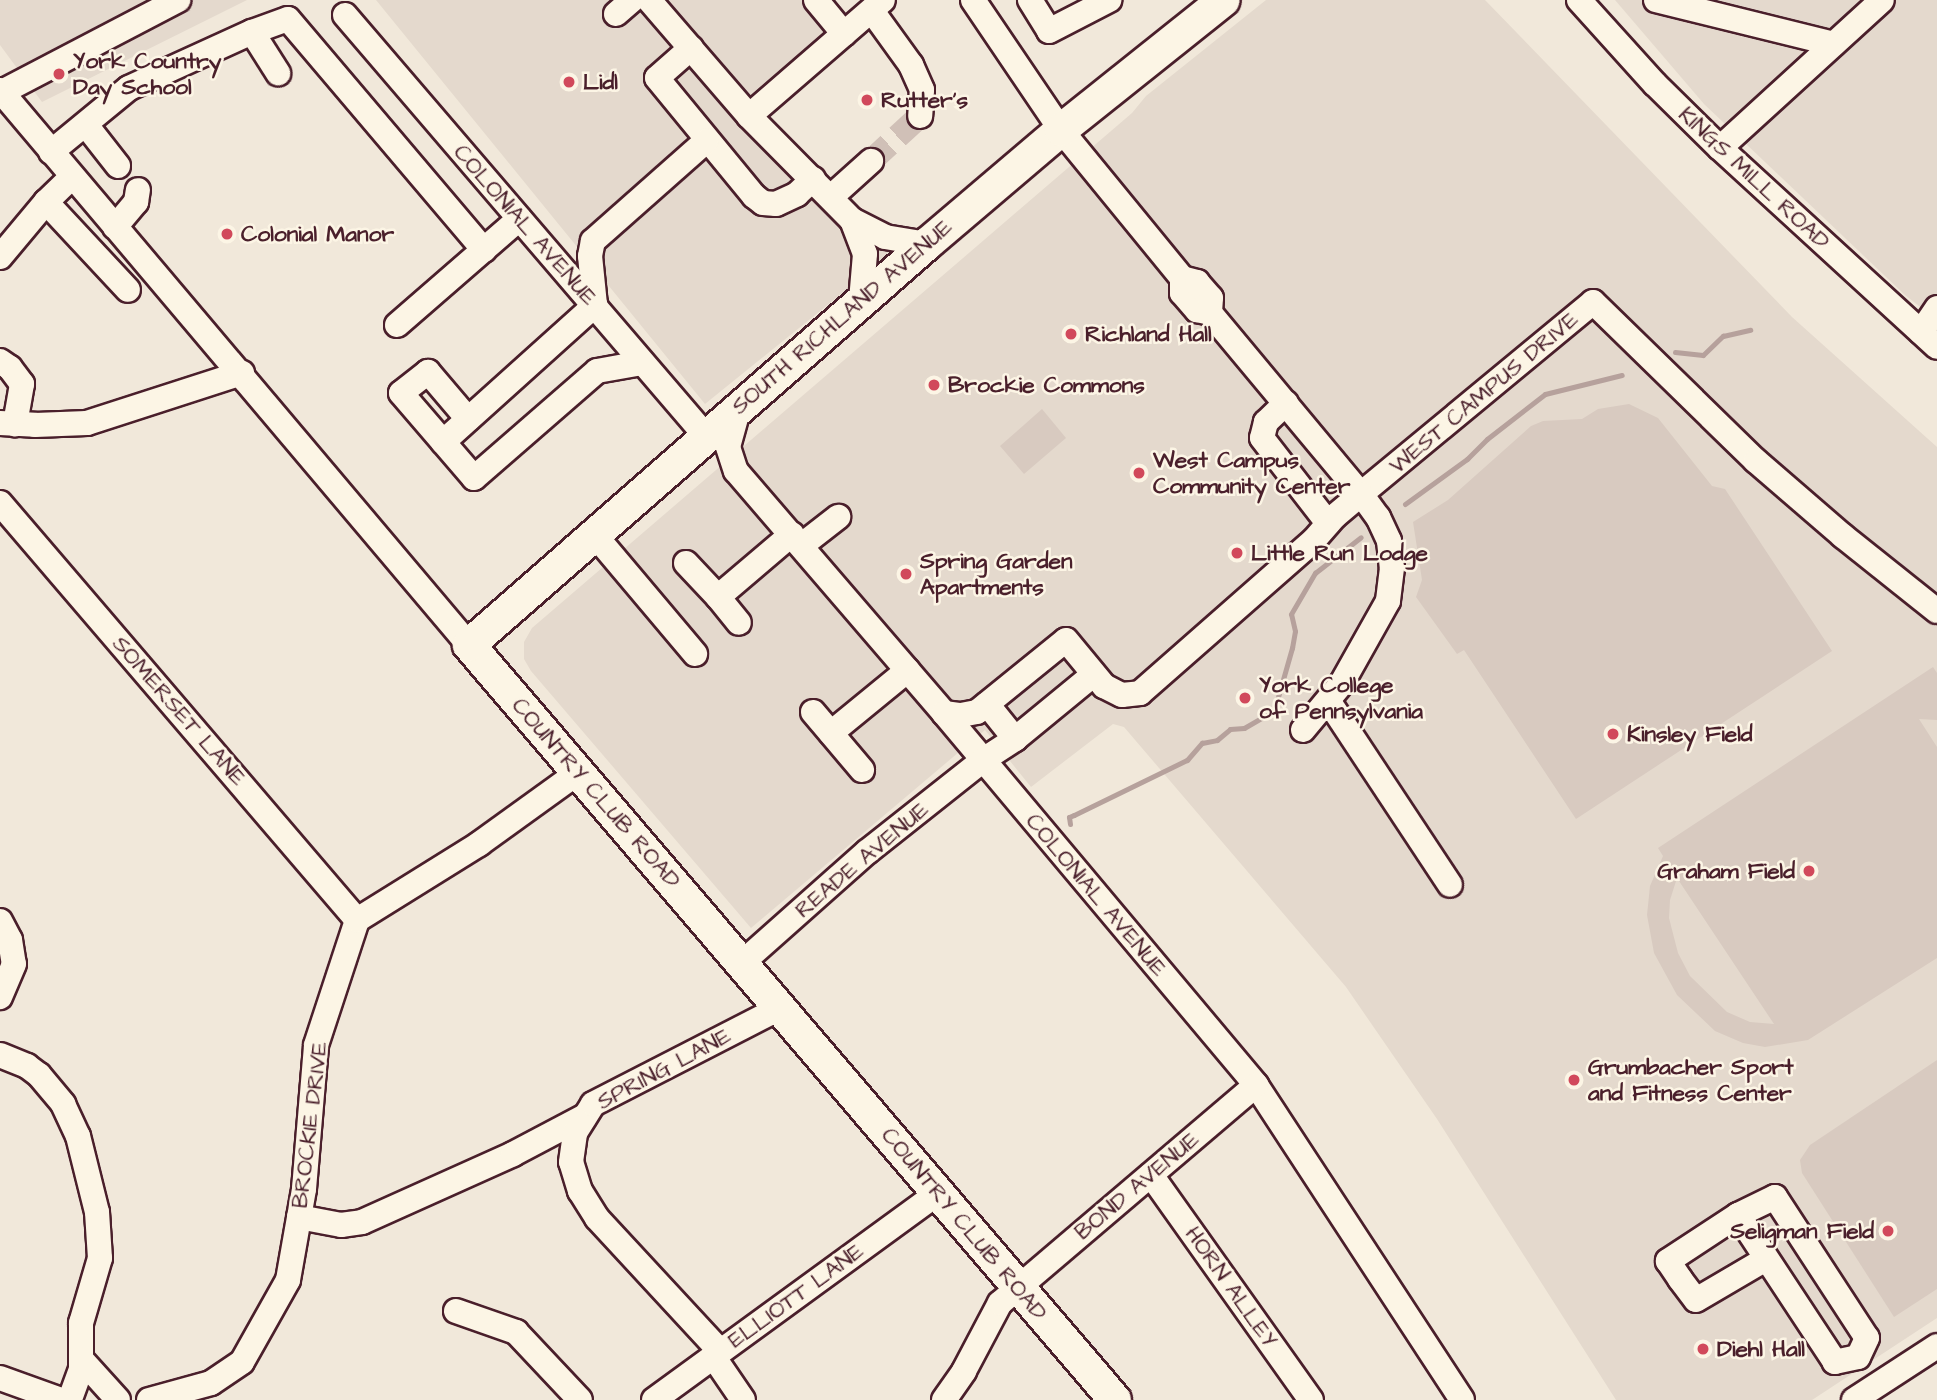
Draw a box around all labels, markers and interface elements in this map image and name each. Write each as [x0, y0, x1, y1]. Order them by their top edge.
place label: York Country Day School [73, 47, 221, 101]
marker: York Country Day School [51, 66, 67, 82]
place label: Lidl [583, 68, 618, 96]
marker: Lidl [561, 74, 577, 90]
place label: Rutter's [881, 86, 968, 114]
marker: Rutter's [859, 92, 875, 108]
street label: KINGS MILL ROAD [1673, 101, 1835, 255]
street label: COLONIAL AVENUE [448, 139, 602, 311]
street label: SOUTH RICHLAND AVENUE [726, 214, 958, 420]
place label: Colonial Manor [241, 220, 394, 248]
marker: Colonial Manor [219, 226, 235, 242]
street label: WEST CAMPUS DRIVE [1384, 306, 1584, 480]
place label: Richland Hall [1085, 320, 1212, 348]
marker: Richland Hall [1063, 326, 1079, 342]
place label: Brockie Commons [948, 371, 1145, 399]
marker: Brockie Commons [926, 377, 942, 393]
place label: West Campus Community Center [1153, 446, 1350, 500]
marker: West Campus Community Center [1131, 465, 1147, 481]
place label: Little Run Lodge [1251, 539, 1428, 567]
marker: Little Run Lodge [1229, 545, 1245, 561]
place label: Spring Garden Apartments [920, 547, 1072, 601]
marker: Spring Garden Apartments [898, 566, 914, 582]
street label: SOMERSET LANE [106, 630, 252, 792]
place label: York College of Pennsylvania [1259, 671, 1423, 725]
marker: York College of Pennsylvania [1237, 690, 1253, 706]
street label: COUNTRY CLUB ROAD [506, 692, 686, 894]
place label: Kinsley Field [1627, 720, 1753, 748]
marker: Kinsley Field [1605, 726, 1621, 742]
street label: READE AVENUE [789, 796, 935, 924]
street label: COLONIAL AVENUE [1020, 808, 1172, 982]
place label: Graham Field [1657, 857, 1795, 885]
marker: Graham Field [1801, 863, 1817, 879]
street label: SPRING LANE [592, 1022, 736, 1116]
street label: BROCKIE DRIVE [286, 1040, 334, 1210]
place label: Grumbacher Sport and Fitness Center [1588, 1053, 1794, 1107]
marker: Grumbacher Sport and Fitness Center [1566, 1072, 1582, 1088]
street label: COUNTRY CLUB ROAD [875, 1122, 1053, 1326]
street label: BOND AVENUE [1069, 1126, 1205, 1246]
place label: Seligman Field [1730, 1217, 1874, 1245]
street label: HORN ALLEY [1179, 1221, 1283, 1353]
marker: Seligman Field [1880, 1223, 1896, 1239]
street label: ELLIOTT LANE [723, 1238, 869, 1354]
place label: Diehl Hall [1717, 1335, 1805, 1363]
marker: Diehl Hall [1695, 1341, 1711, 1357]

